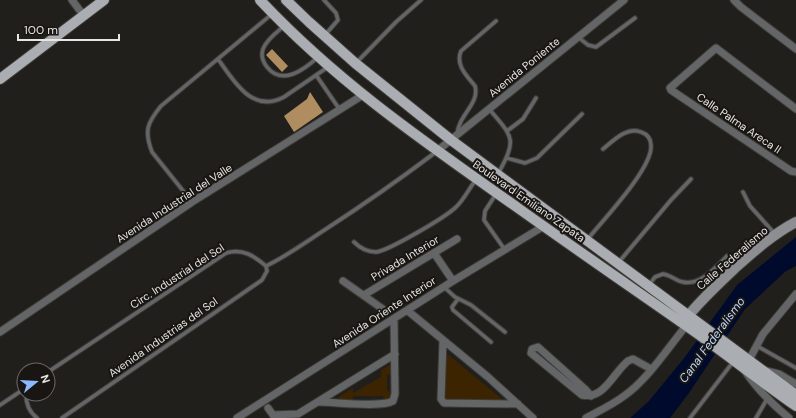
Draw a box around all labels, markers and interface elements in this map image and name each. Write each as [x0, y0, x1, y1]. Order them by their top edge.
scale bar [18, 16, 119, 42]
text: 100 m [24, 22, 58, 38]
street label: Avenida Poniente [485, 34, 563, 100]
street label: Calle Palma Areca II [694, 90, 784, 156]
street label: Boulevard Emiliano Zapata [470, 157, 588, 245]
street label: Avenida Industrial del Valle [113, 160, 235, 246]
street label: Calle Federalismo [693, 223, 771, 293]
street label: Privada Interior [368, 232, 442, 284]
street label: Circ. Industrial del Sol [127, 240, 227, 312]
street label: Avenida Oriente Interior [329, 273, 439, 351]
street label: Avenida Industrias del Sol [106, 294, 220, 380]
water label: Canal Federalismo [675, 294, 749, 386]
north arrow [16, 362, 56, 402]
text: N [38, 373, 53, 385]

